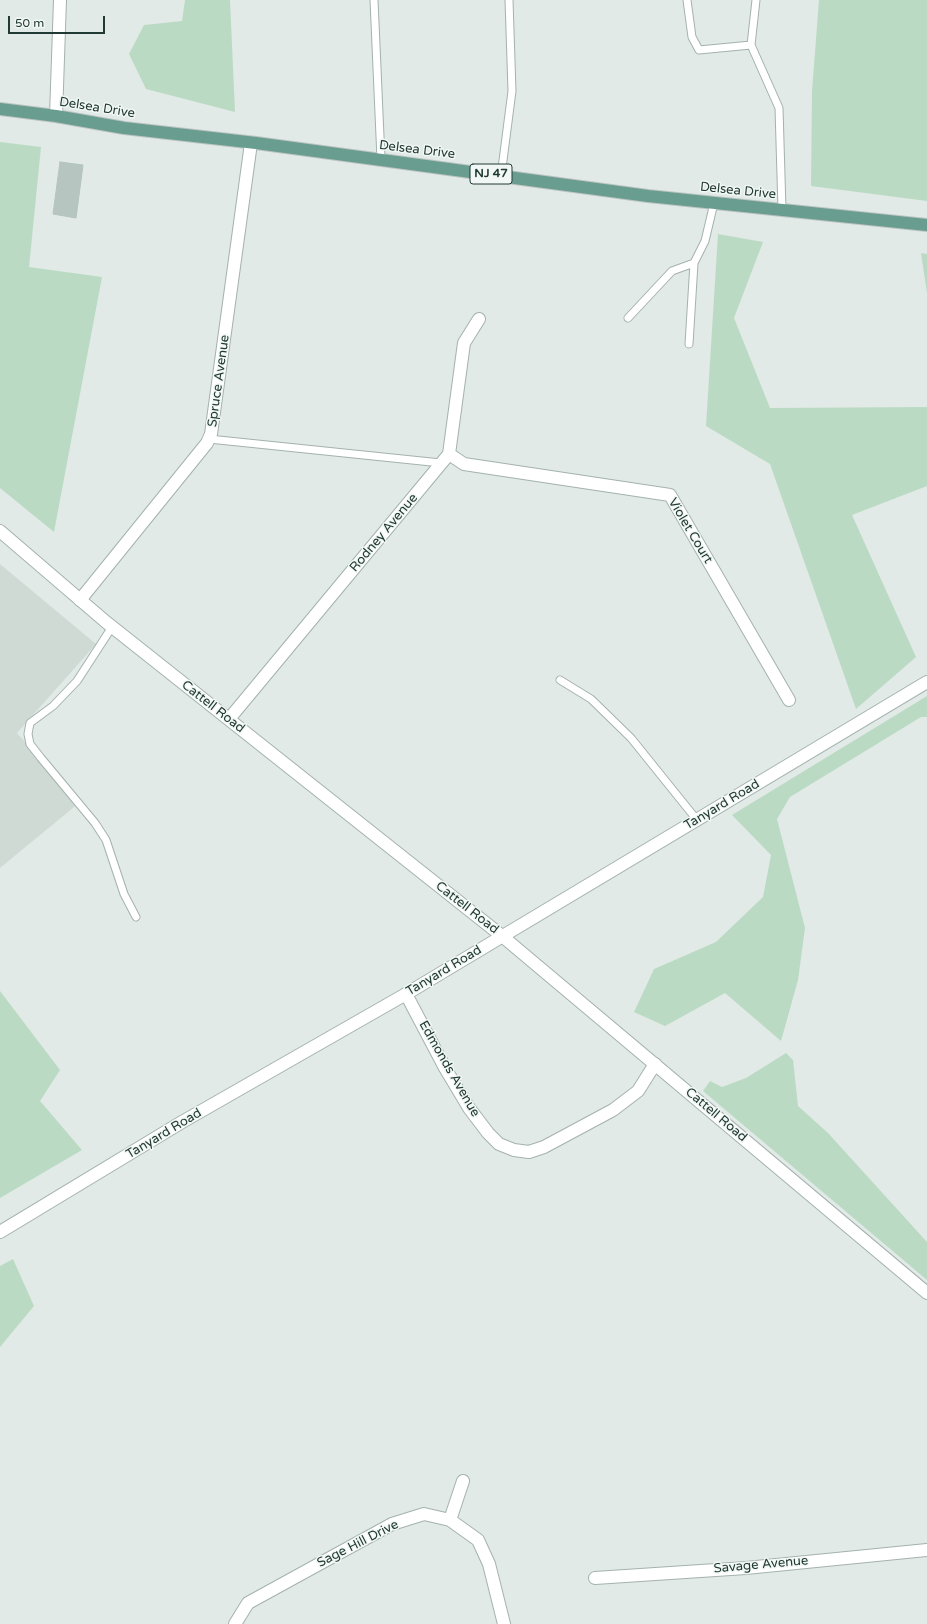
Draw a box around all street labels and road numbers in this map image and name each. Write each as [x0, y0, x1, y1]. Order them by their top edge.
street label: Delsea Drive [58, 94, 136, 122]
street label: Delsea Drive [378, 138, 456, 162]
road number: NJ 47 [470, 164, 512, 184]
street label: Delsea Drive [699, 179, 777, 203]
street label: Spruce Avenue [205, 334, 233, 428]
street label: Rodney Avenue [347, 491, 421, 575]
street label: Violet Court [664, 495, 716, 567]
street label: Cattell Road [178, 677, 248, 737]
street label: Tanyard Road [681, 776, 763, 834]
street label: Cattell Road [432, 878, 502, 938]
street label: Tanyard Road [403, 942, 485, 1000]
street label: Edmonds Avenue [415, 1018, 483, 1120]
street label: Cattell Road [682, 1085, 750, 1145]
street label: Tanyard Road [123, 1105, 205, 1163]
street label: Sage Hill Drive [315, 1517, 401, 1571]
street label: Savage Avenue [713, 1553, 809, 1577]

